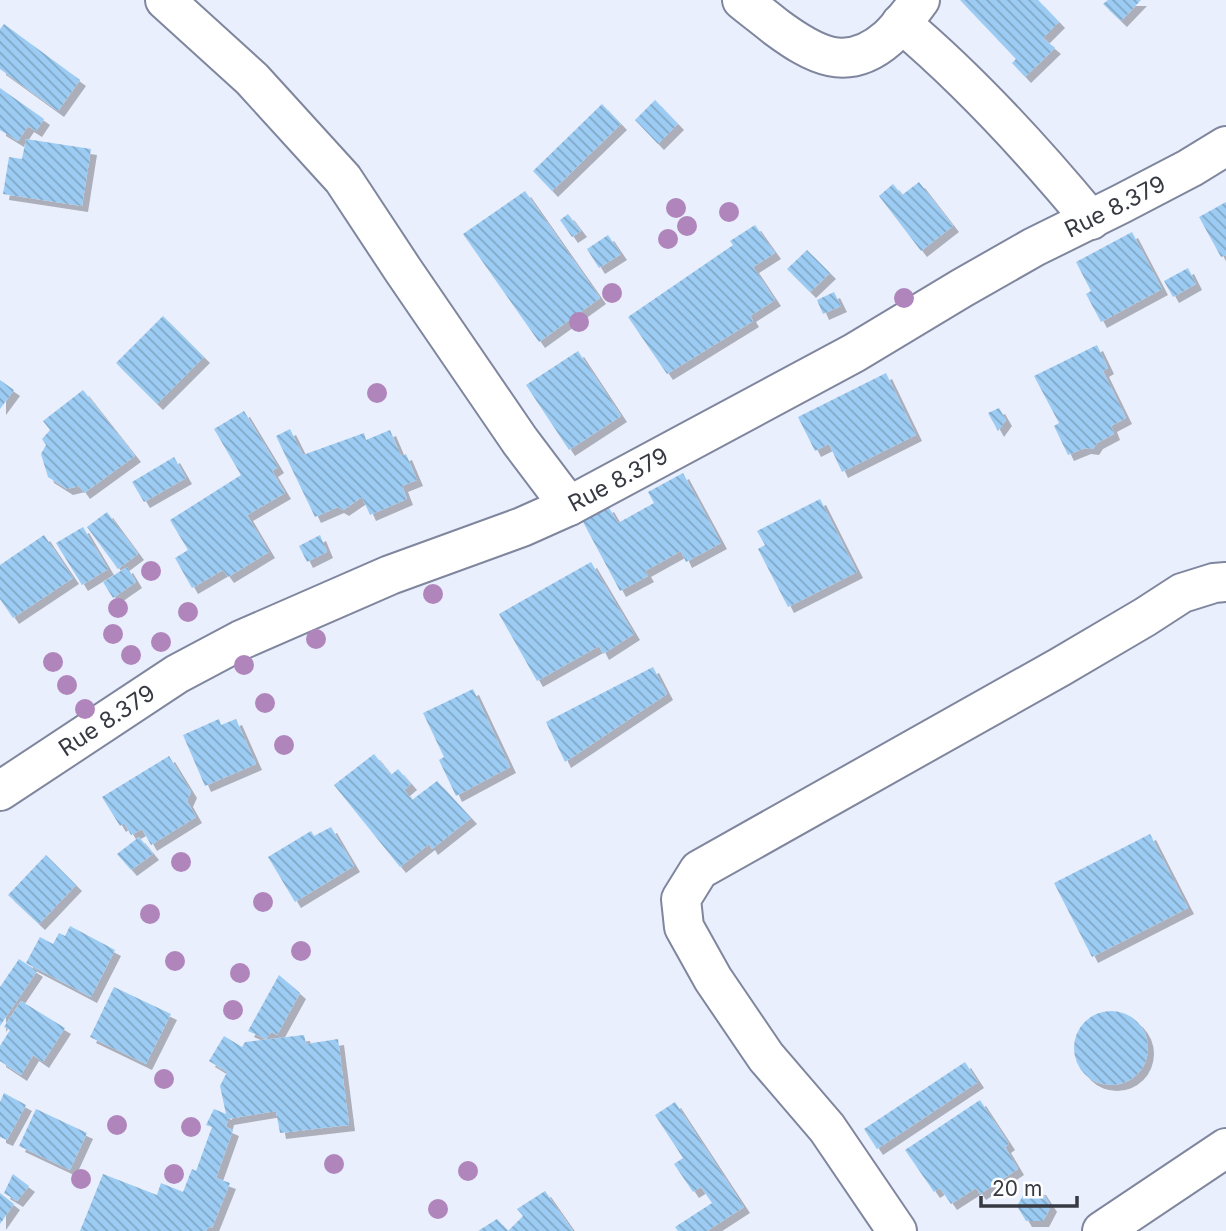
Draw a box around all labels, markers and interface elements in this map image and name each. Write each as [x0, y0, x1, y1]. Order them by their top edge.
street label: Rue 8.379 [1060, 169, 1170, 244]
street label: Rue 8.379 [563, 441, 673, 518]
street label: Rue 8.379 [53, 679, 160, 762]
scale bar [981, 1164, 1077, 1208]
text: 20 m [992, 1176, 1042, 1201]

